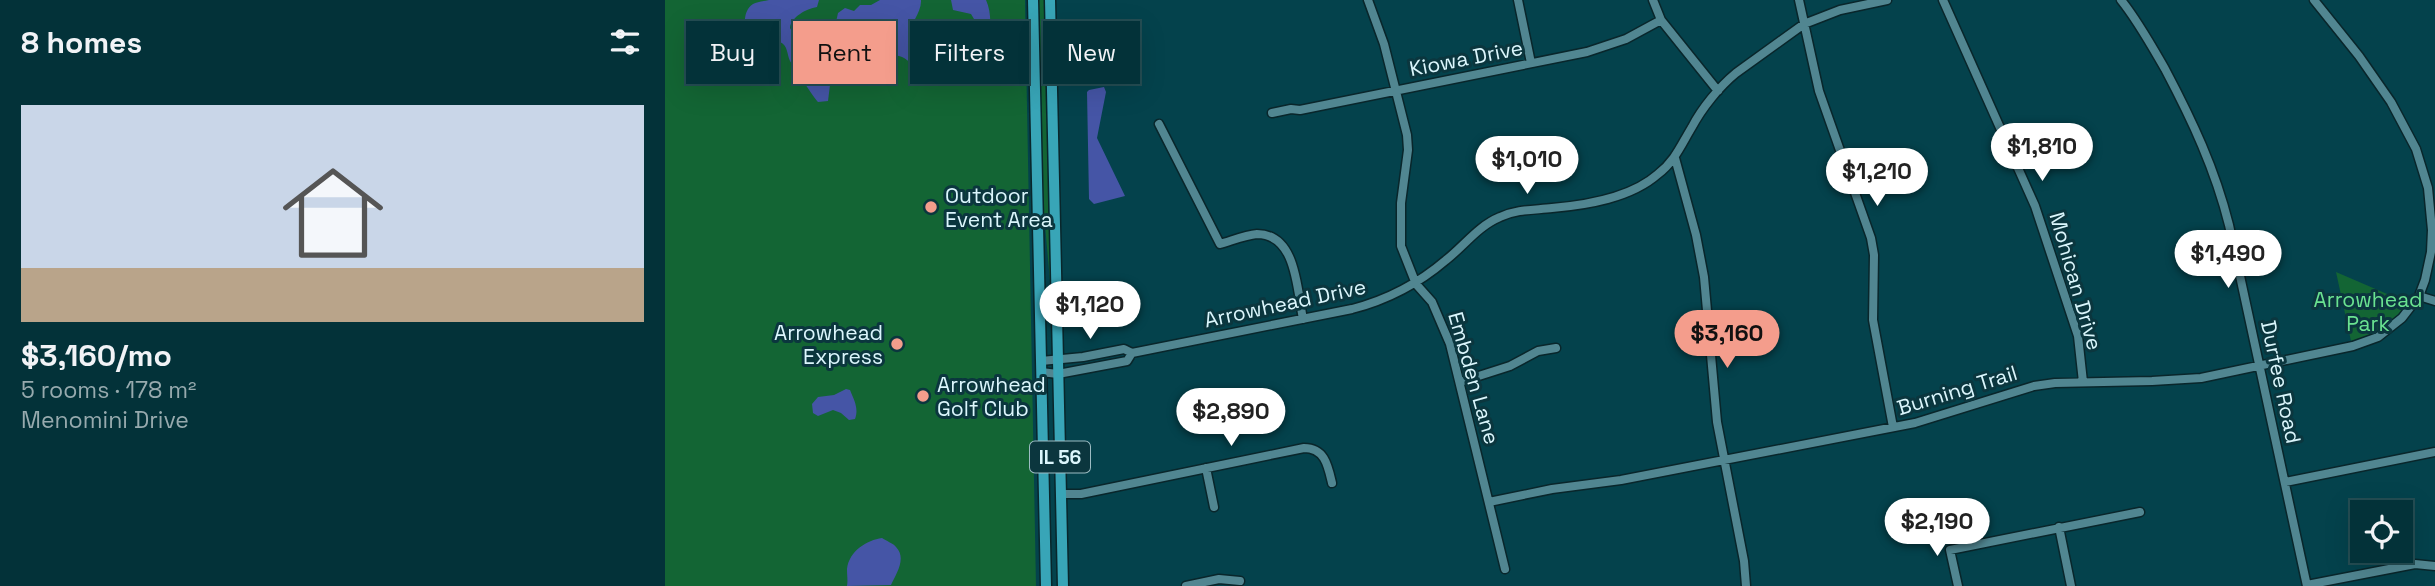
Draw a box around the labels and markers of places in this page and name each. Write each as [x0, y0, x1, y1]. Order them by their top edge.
pin: $1,810 [1985, 124, 2099, 183]
pin: $1,010 [1470, 136, 1584, 196]
pin: $1,210 [1820, 148, 1934, 208]
place label: Outdoor Event Area [945, 182, 1053, 233]
marker: Outdoor Event Area [923, 199, 939, 215]
pin: $1,490 [2171, 230, 2285, 290]
pin: $1,120 [1033, 282, 1147, 341]
pin: $3,160 [1670, 310, 1784, 370]
place label: Arrowhead Express [774, 319, 883, 370]
marker: Arrowhead Express [889, 336, 905, 352]
place label: Arrowhead Golf Club [937, 371, 1046, 422]
marker: Arrowhead Golf Club [915, 388, 931, 404]
pin: $2,890 [1174, 388, 1288, 448]
pin: $2,190 [1880, 498, 1994, 558]

